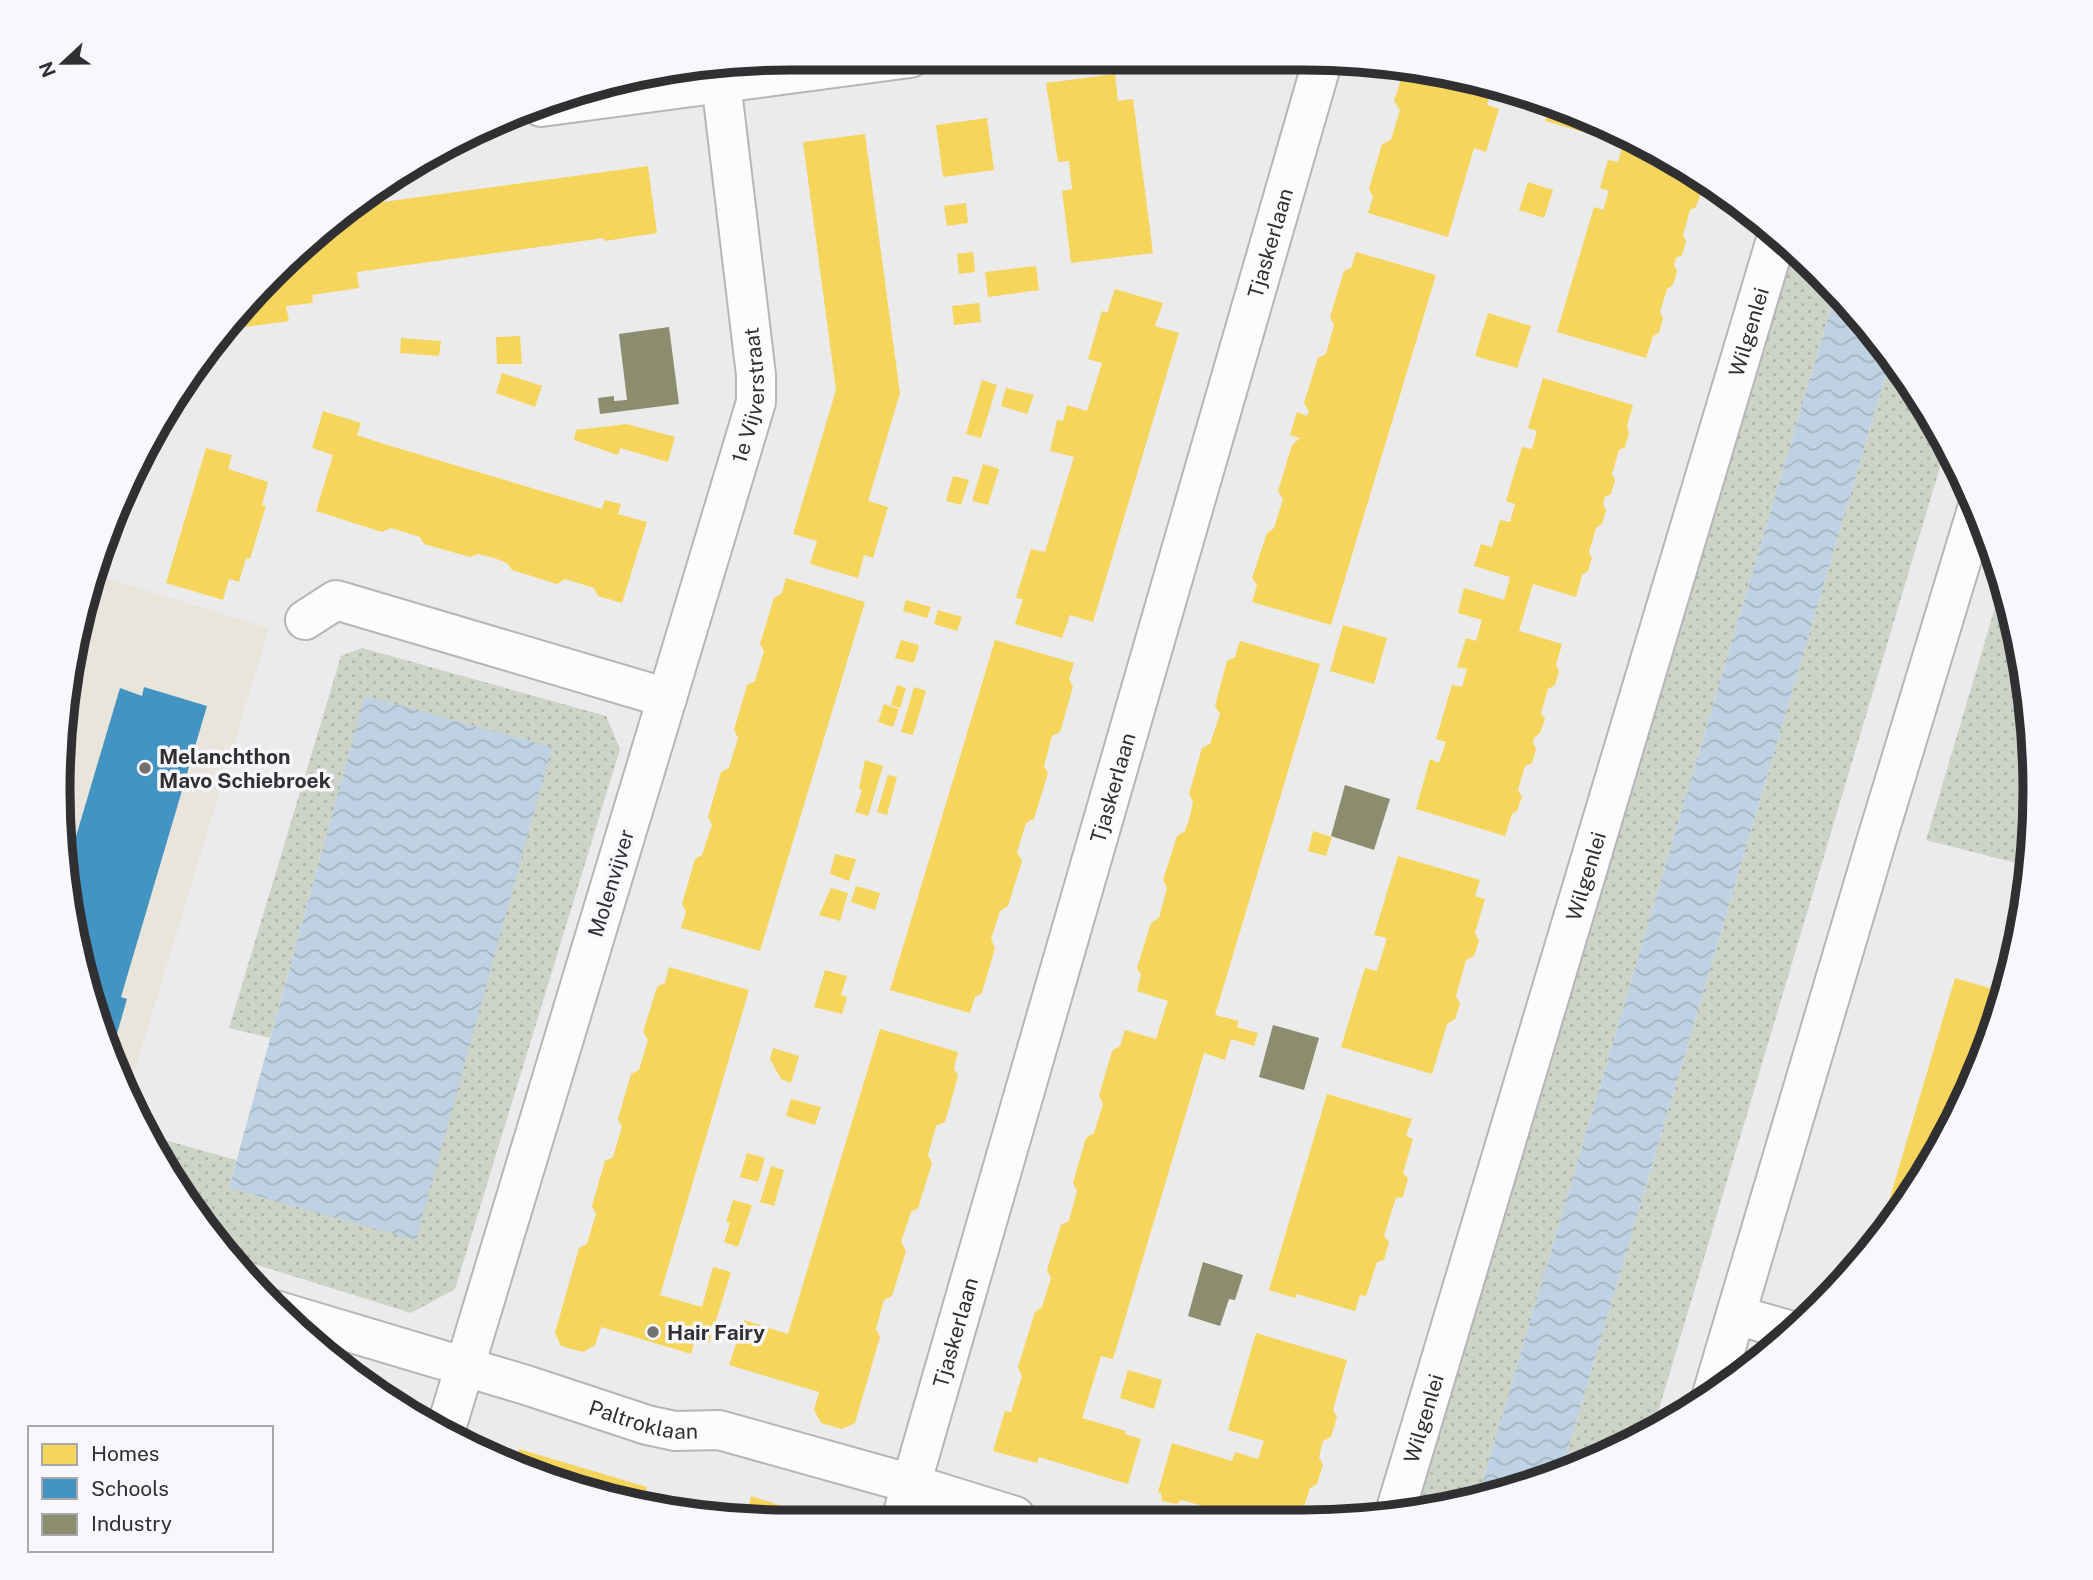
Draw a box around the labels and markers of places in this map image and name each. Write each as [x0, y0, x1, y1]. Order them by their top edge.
place label: Melanchthon Mavo Schiebroek [159, 744, 331, 793]
marker: Melanchthon Mavo Schiebroek [137, 760, 153, 776]
place label: Hair Fairy [667, 1320, 765, 1345]
marker: Hair Fairy [645, 1324, 661, 1340]

